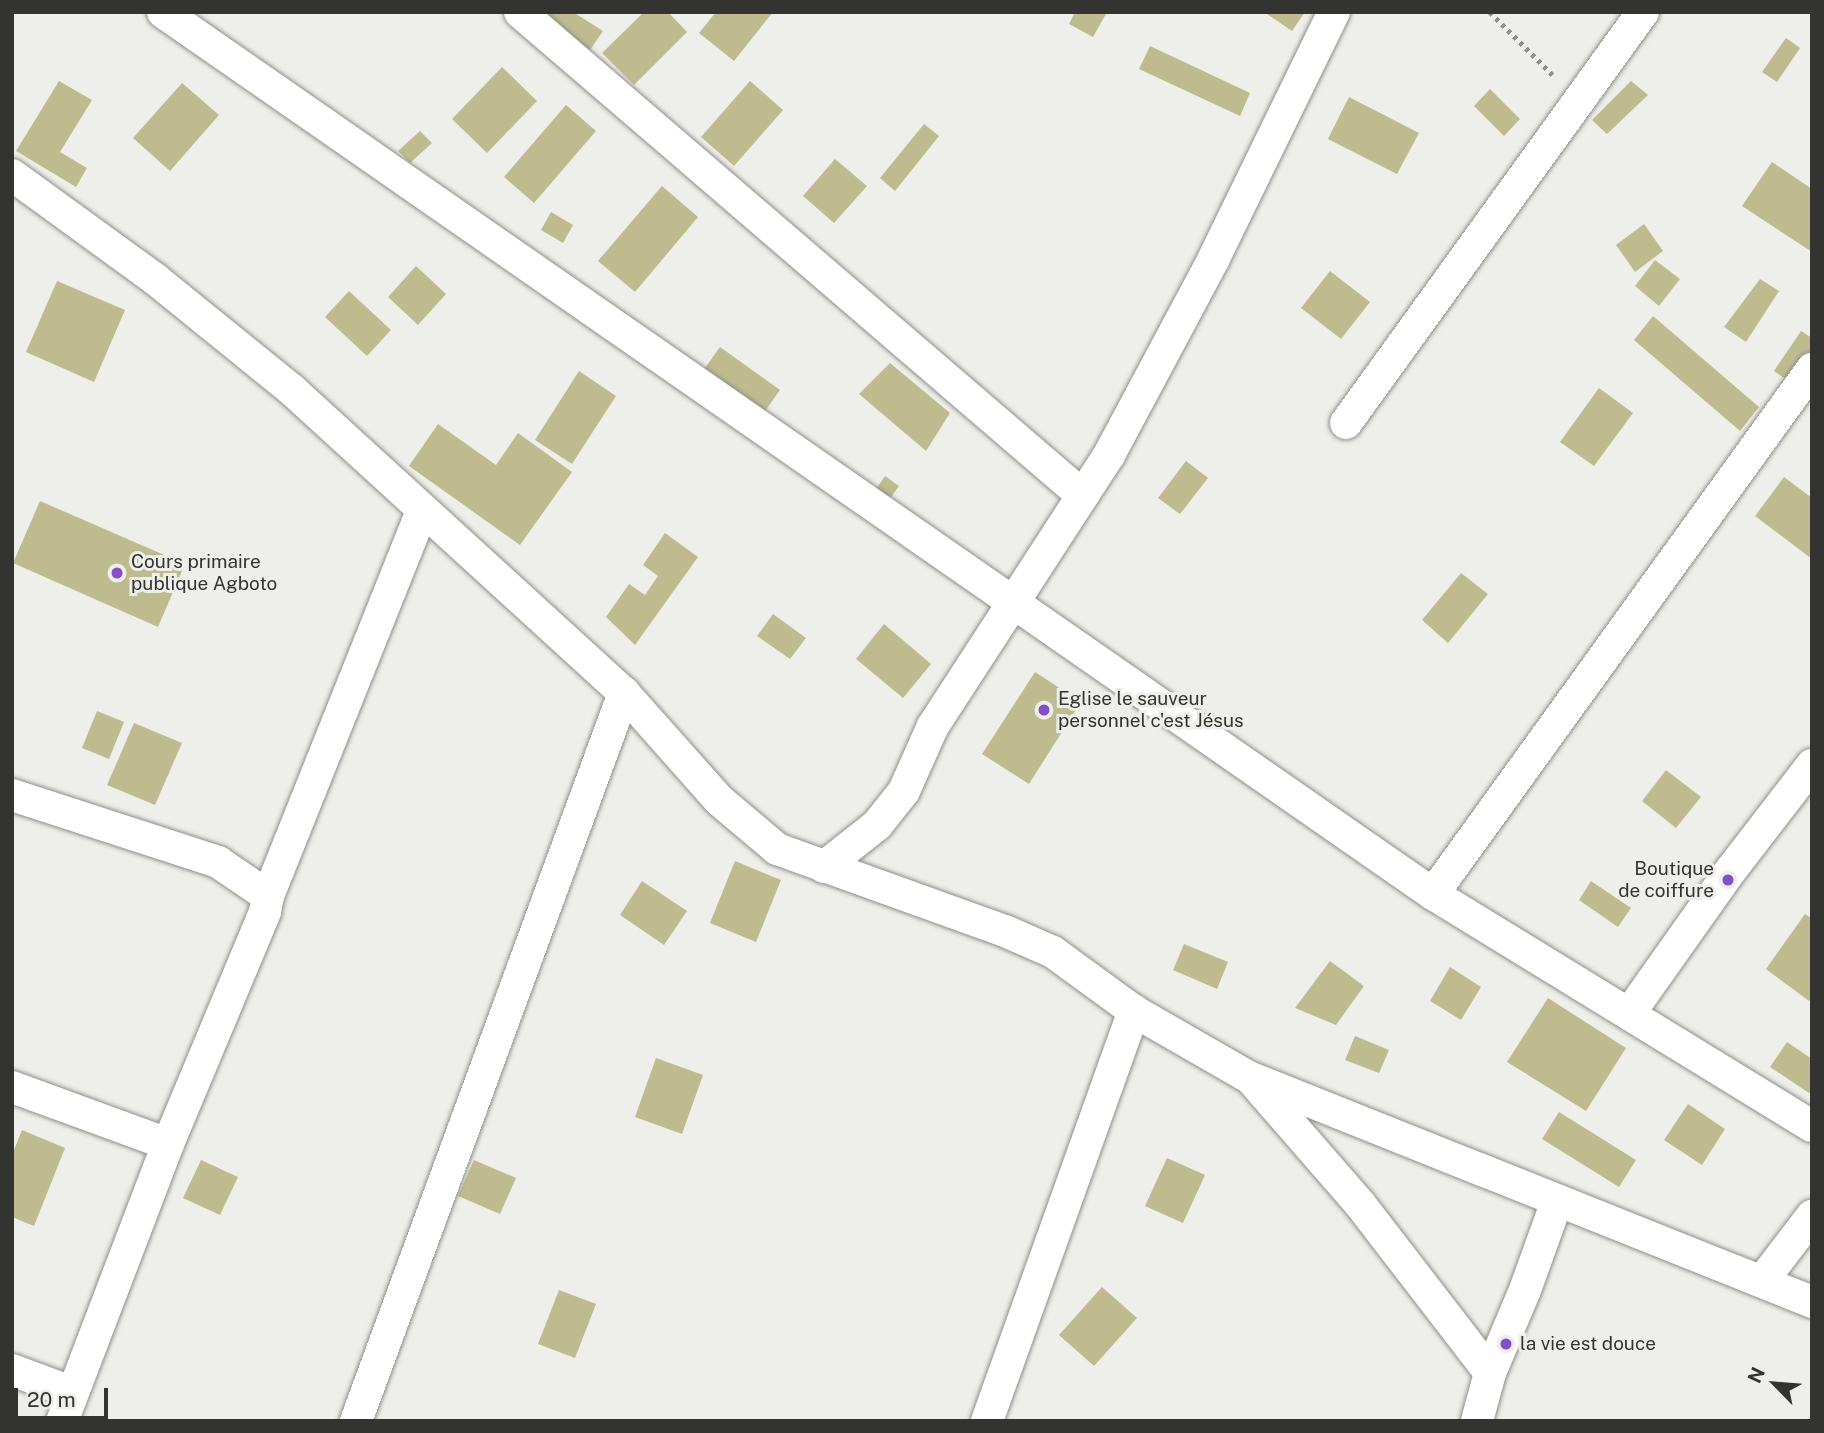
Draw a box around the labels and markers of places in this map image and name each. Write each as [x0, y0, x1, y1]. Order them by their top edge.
place label: Cours primaire publique Agboto [131, 551, 277, 595]
marker: Cours primaire publique Agboto [109, 565, 125, 581]
place label: Eglise le sauveur personnel c'est Jésus [1058, 688, 1244, 732]
marker: Eglise le sauveur personnel c'est Jésus [1036, 702, 1052, 718]
place label: Boutique de coiffure [1618, 858, 1714, 902]
marker: Boutique de coiffure [1720, 872, 1736, 888]
place label: la vie est douce [1520, 1333, 1657, 1355]
marker: la vie est douce [1498, 1336, 1514, 1352]

